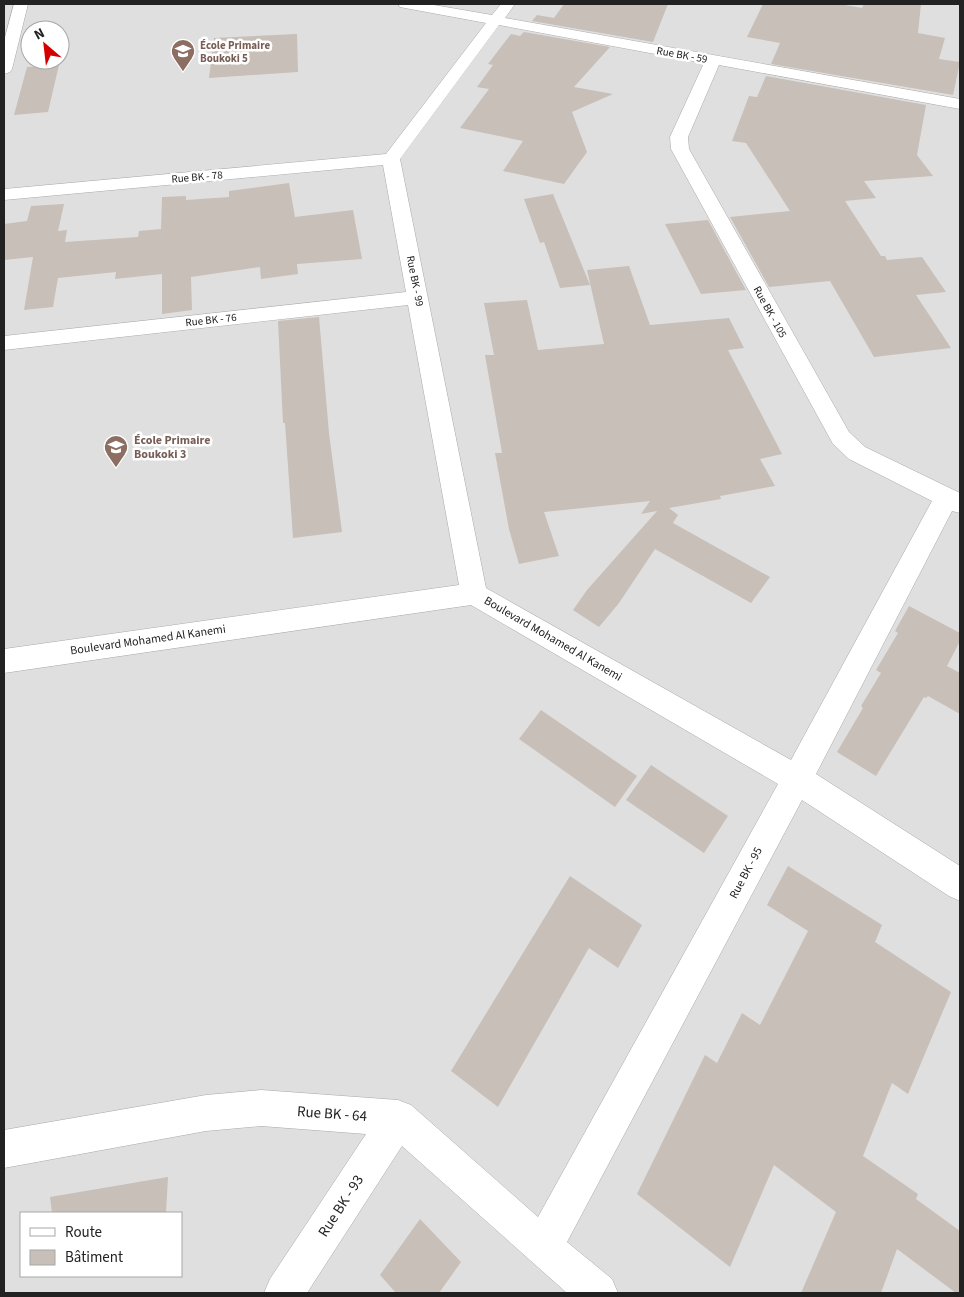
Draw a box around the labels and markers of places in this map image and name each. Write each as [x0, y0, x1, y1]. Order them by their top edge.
school or university icon: École Primaire Boukoki 5 [170, 38, 196, 72]
place label: École Primaire Boukoki 5 [200, 38, 270, 66]
place label: École Primaire Boukoki 3 [134, 432, 210, 463]
school or university icon: École Primaire Boukoki 3 [103, 434, 129, 468]

